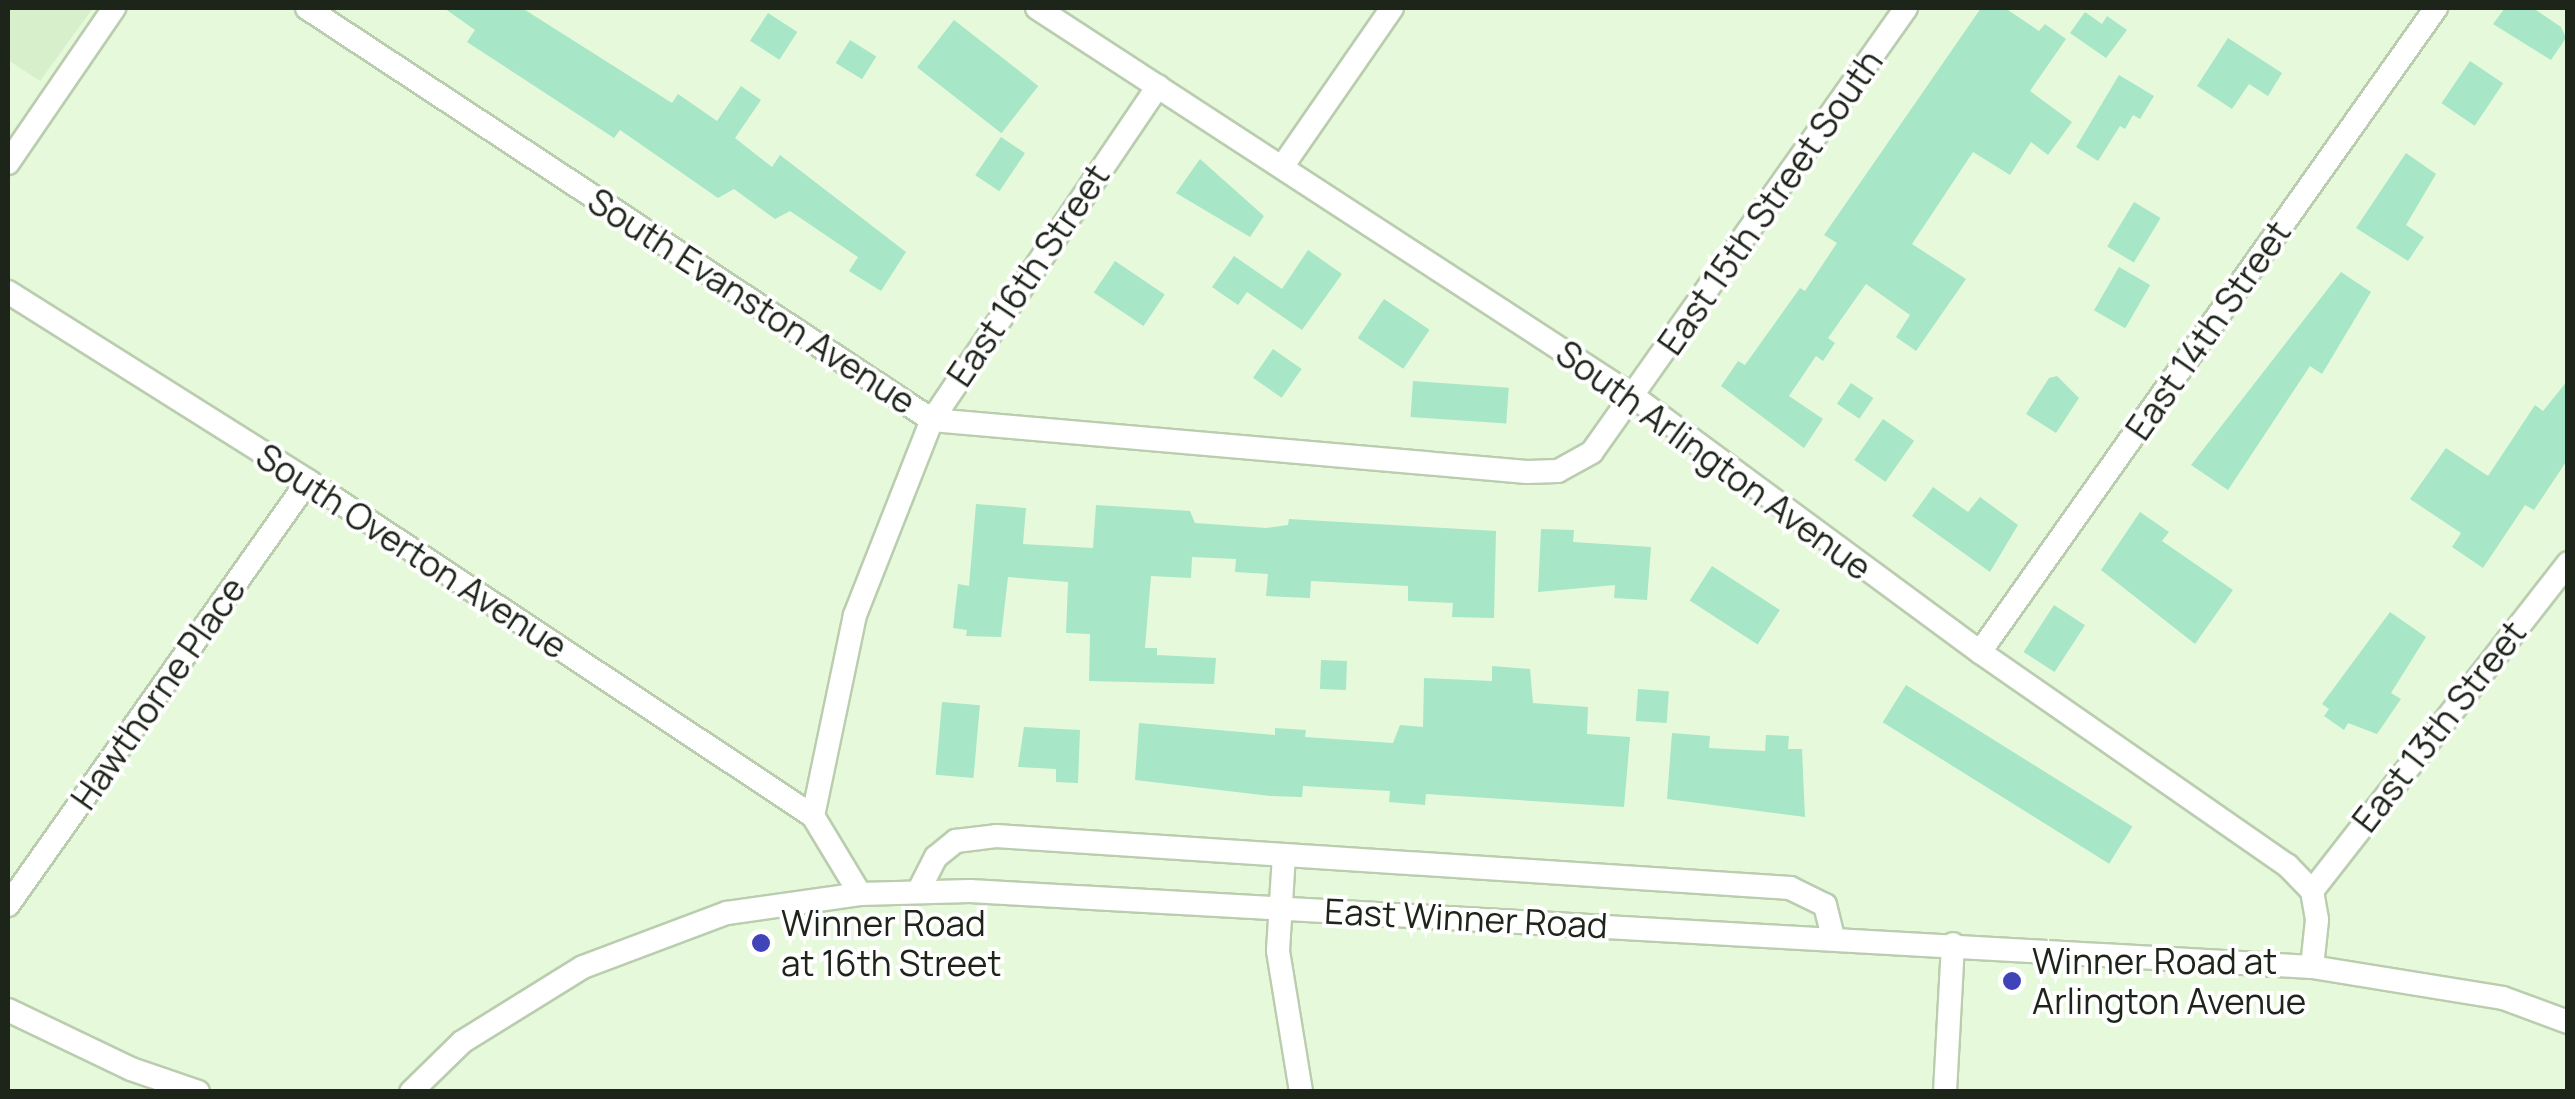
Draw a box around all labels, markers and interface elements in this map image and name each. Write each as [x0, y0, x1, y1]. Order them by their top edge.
street label: East 15th Street South [1649, 42, 1891, 362]
street label: East 16th Street [938, 156, 1118, 394]
street label: South Evanston Avenue [580, 179, 924, 423]
street label: East 14th Street [2117, 212, 2299, 448]
street label: South Arlington Avenue [1548, 332, 1880, 588]
street label: South Overton Avenue [249, 435, 575, 667]
street label: Hawthorne Place [62, 569, 254, 817]
street label: East 13th Street [2344, 612, 2534, 840]
street label: East Winner Road [1323, 890, 1609, 946]
place label: Winner Road at 16th Street [781, 902, 1001, 984]
marker: Winner Road at 16th Street [750, 932, 772, 954]
place label: Winner Road at Arlington Avenue [2032, 940, 2306, 1022]
marker: Winner Road at Arlington Avenue [2001, 970, 2023, 992]

